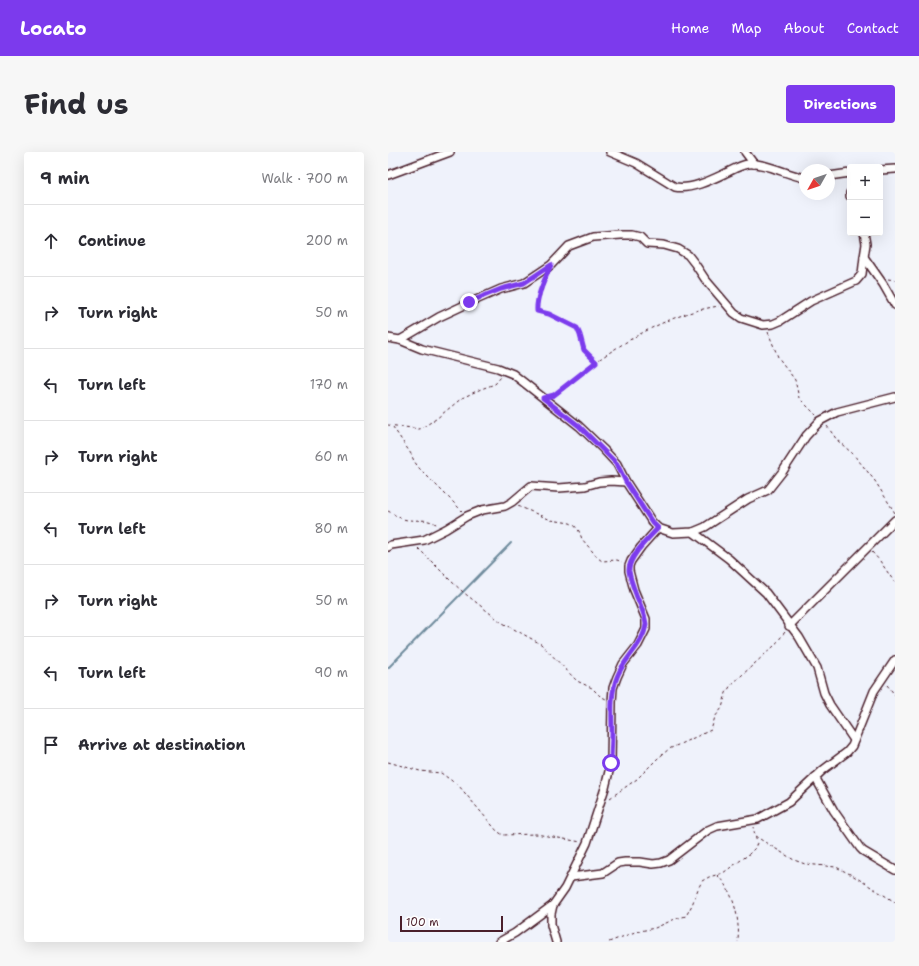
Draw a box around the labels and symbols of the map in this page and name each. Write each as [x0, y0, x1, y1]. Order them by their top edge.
north arrow [799, 164, 835, 200]
route end [460, 293, 478, 311]
route start [602, 754, 620, 772]
scale bar [400, 914, 503, 933]

